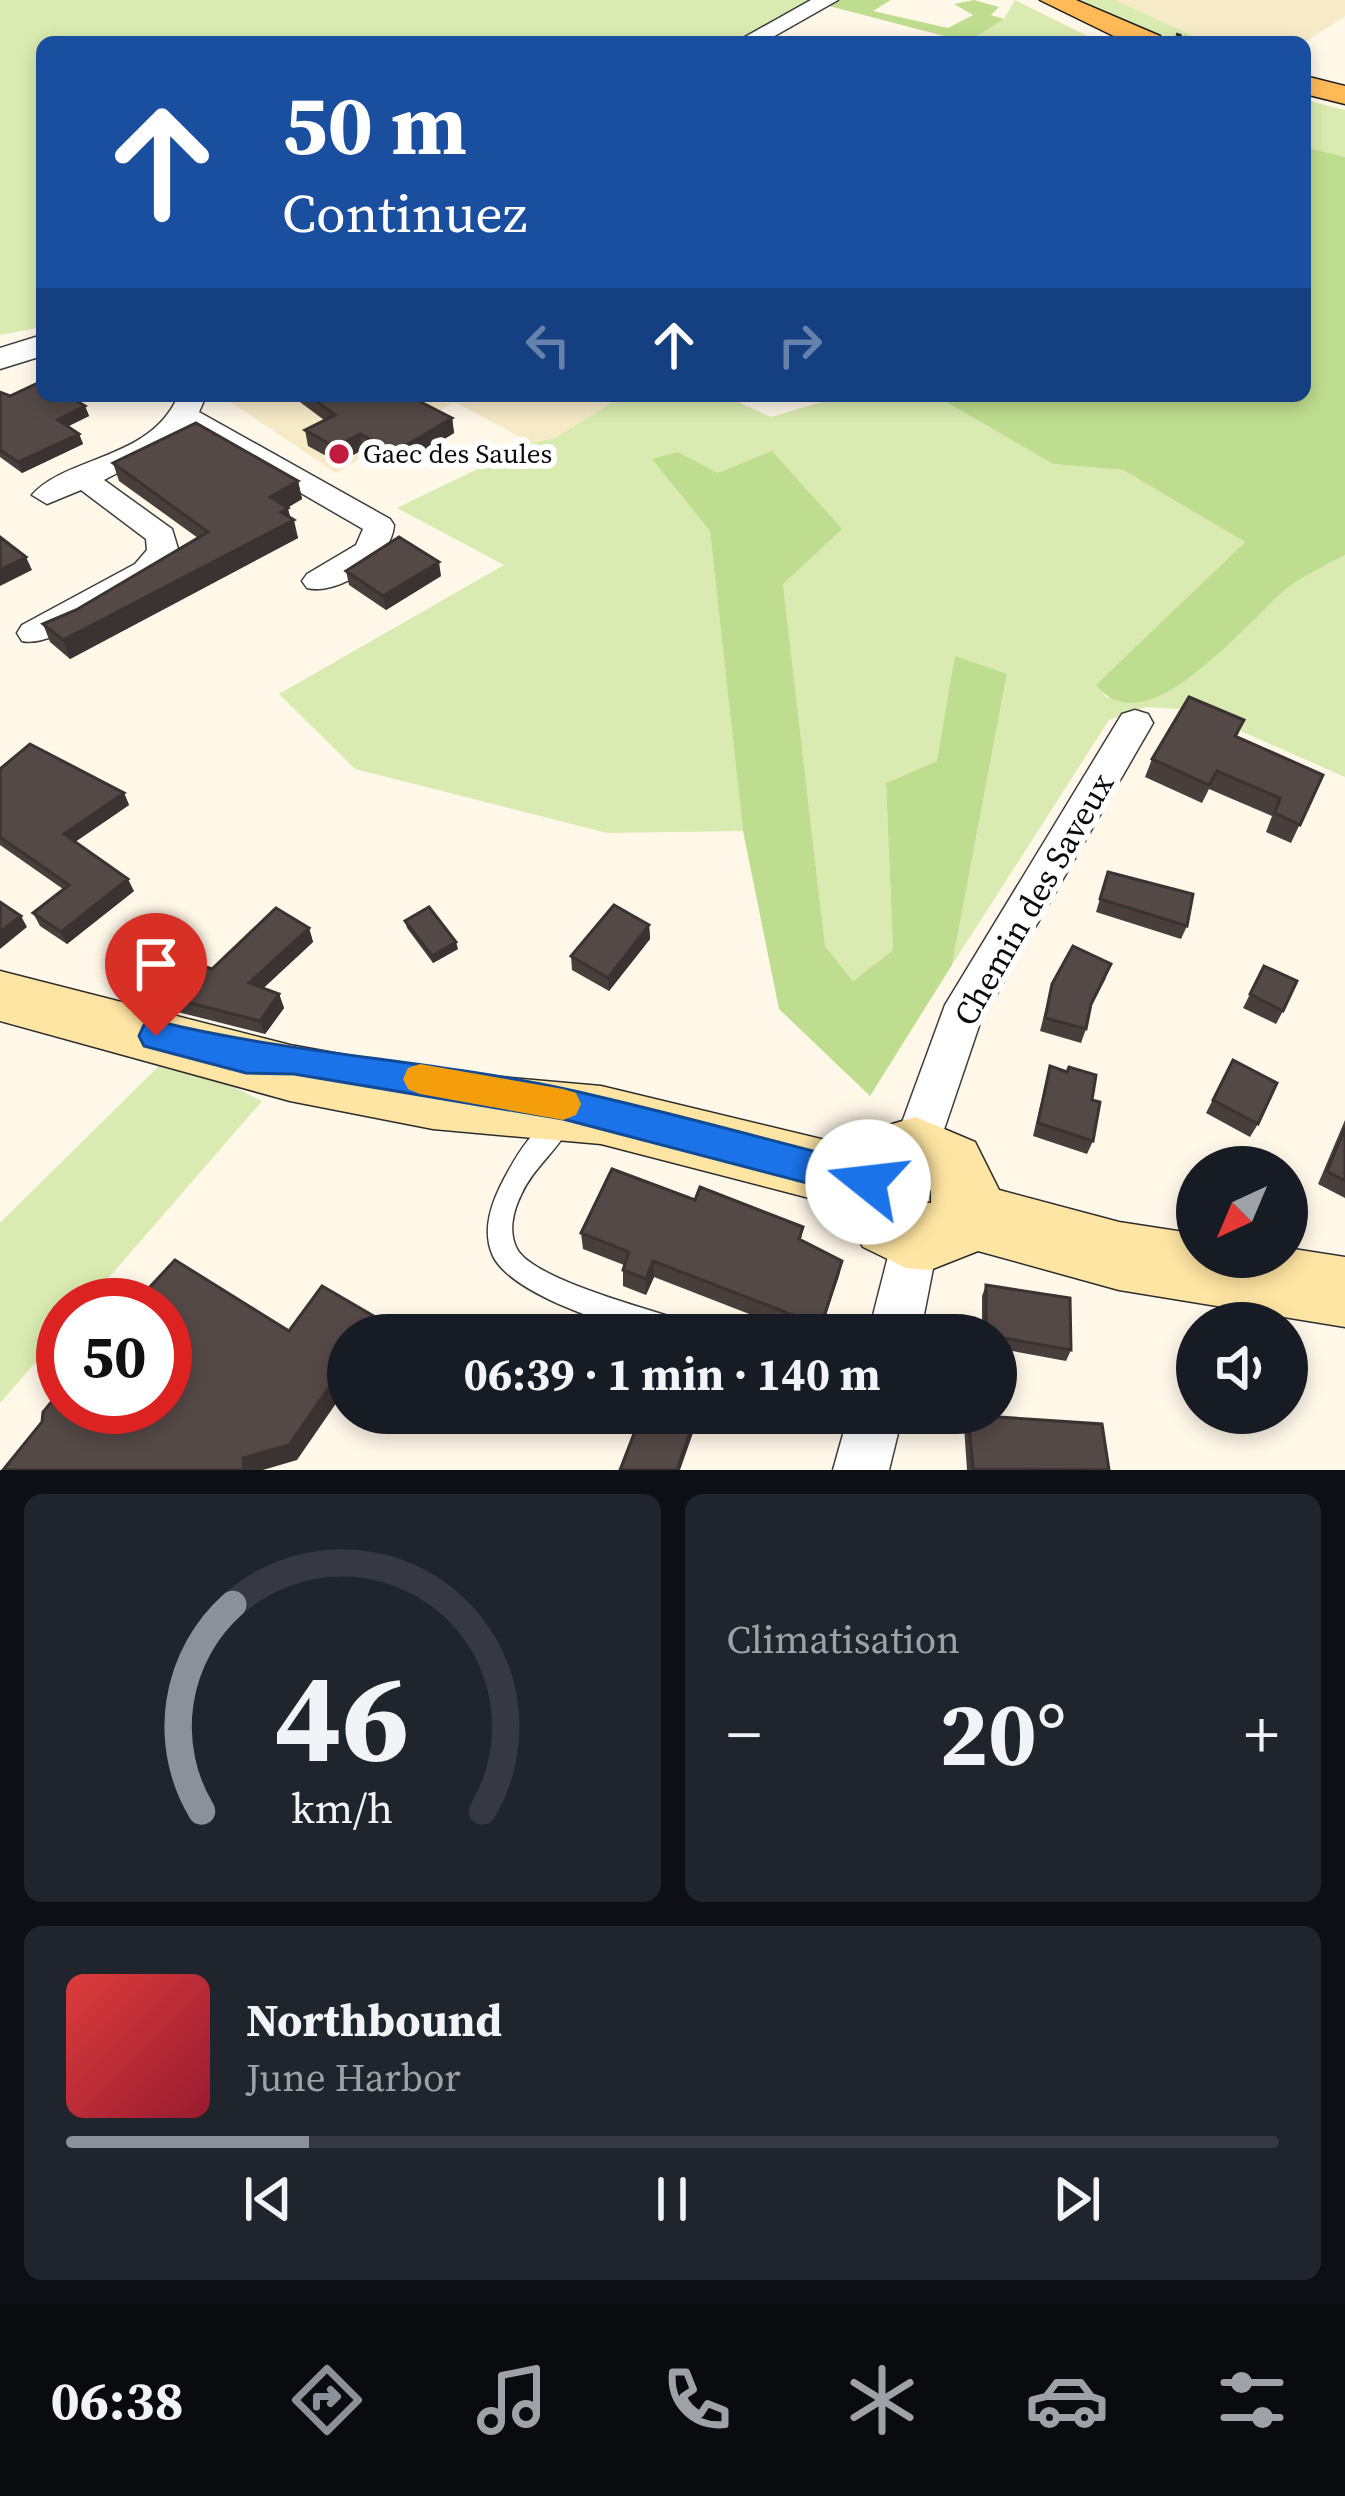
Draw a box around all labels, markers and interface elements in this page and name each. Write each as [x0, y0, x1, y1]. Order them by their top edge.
text: 50 m [282, 67, 467, 182]
icon: ahead [84, 84, 240, 240]
text: Continuez [282, 176, 527, 250]
icon: left [515, 312, 581, 378]
icon: ahead [641, 312, 707, 378]
icon: right [767, 312, 833, 378]
place label: Gaec des Saules [363, 435, 552, 472]
marker: Gaec des Saules [326, 441, 352, 467]
street label: Chemin des Saveux [943, 764, 1124, 1034]
pin [105, 913, 207, 1036]
icon: arrive [123, 931, 189, 997]
position arrow [805, 1119, 931, 1245]
north arrow [1176, 1146, 1308, 1278]
map controls [1176, 1146, 1308, 1434]
speed limit sign: 50 [36, 1278, 192, 1434]
button: sound [1176, 1302, 1308, 1434]
text: 06:39 · 1 min · 140 m [464, 1343, 880, 1405]
text: Climatisation [727, 1613, 960, 1666]
text: 46 [275, 1631, 410, 1802]
text: 20° [939, 1672, 1066, 1795]
text: − [727, 1689, 761, 1779]
text: + [1244, 1689, 1279, 1779]
text: km/h [291, 1779, 393, 1837]
text: Northbound [246, 1989, 502, 2051]
text: June Harbor [246, 2051, 461, 2104]
icon: previous [235, 2166, 301, 2232]
icon: pause [639, 2166, 705, 2232]
icon: next [1044, 2166, 1110, 2232]
icon: directions [285, 2358, 369, 2442]
icon: music [470, 2358, 554, 2442]
icon: phone [655, 2358, 739, 2442]
icon: climate [840, 2358, 924, 2442]
icon: car [1025, 2358, 1109, 2442]
icon: filters [1210, 2358, 1294, 2442]
text: 06:38 [51, 2363, 184, 2437]

